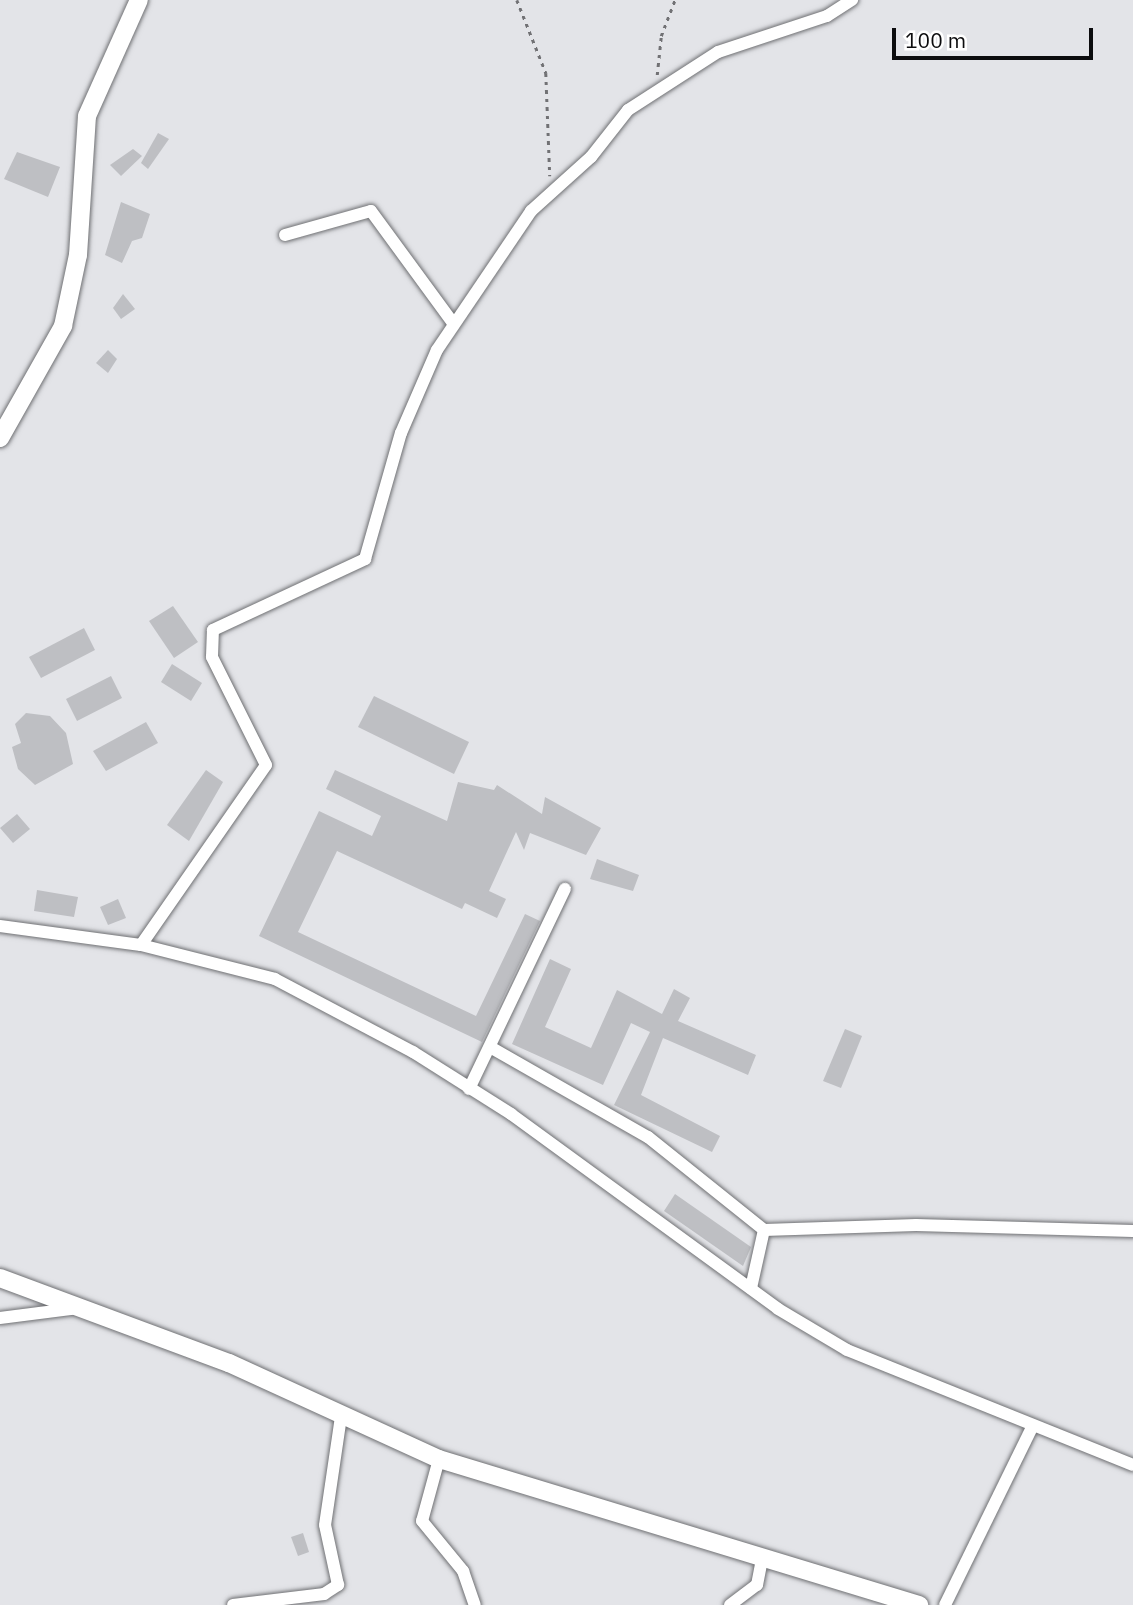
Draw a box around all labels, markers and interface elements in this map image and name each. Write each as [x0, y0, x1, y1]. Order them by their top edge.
scale bar [895, 14, 1096, 58]
text: 100 m [905, 26, 966, 54]

